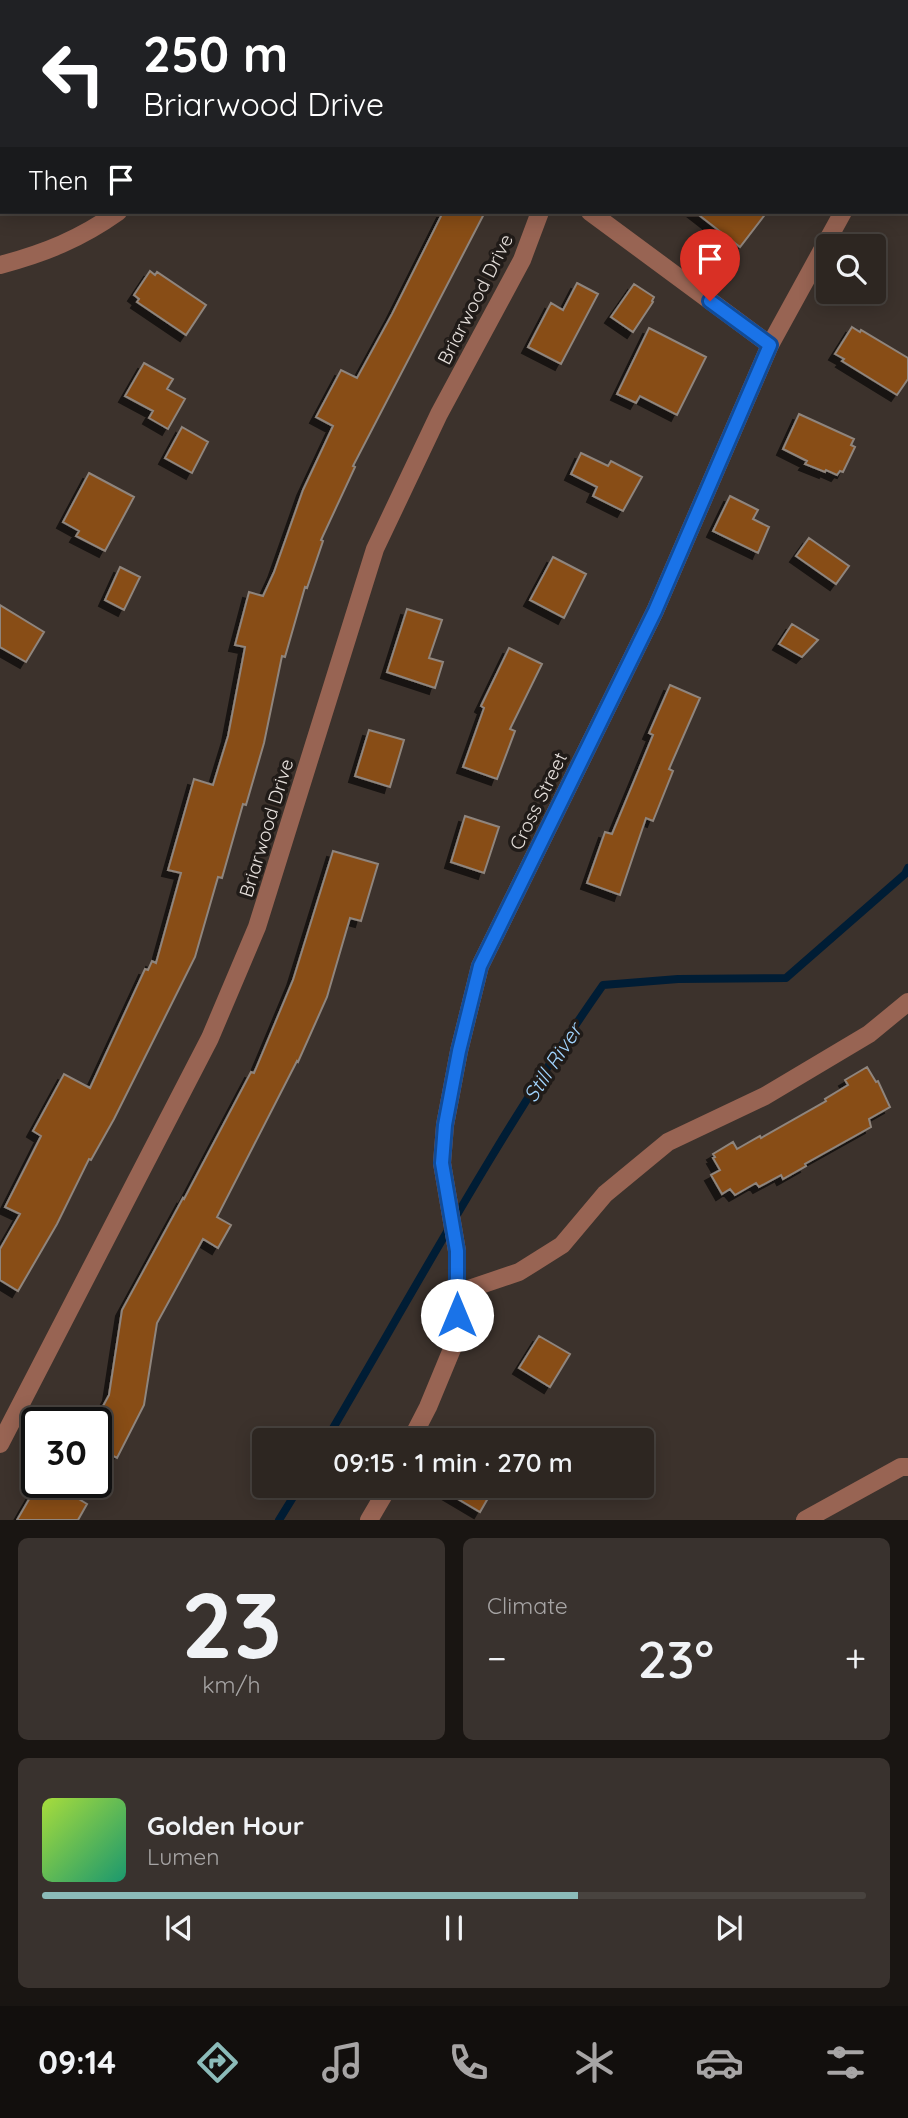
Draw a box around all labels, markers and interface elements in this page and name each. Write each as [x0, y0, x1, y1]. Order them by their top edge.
text: 250 m [143, 23, 288, 84]
icon: left [28, 28, 119, 119]
text: Briarwood Drive [143, 84, 384, 124]
icon: arrive [102, 161, 140, 199]
text: Then [28, 164, 88, 197]
pin [680, 229, 740, 301]
street label: Briarwood Drive [432, 230, 518, 368]
map controls [816, 234, 886, 304]
button: search [816, 234, 886, 304]
icon: arrive [691, 240, 729, 278]
street label: Cross Street [504, 748, 572, 854]
street label: Briarwood Drive [234, 756, 298, 900]
water label: Still River [517, 1016, 589, 1107]
position arrow [420, 1278, 494, 1352]
speed limit sign: 30 [21, 1407, 112, 1498]
text: 09:15 · 1 min · 270 m [333, 1446, 573, 1479]
text: 23 [181, 1567, 282, 1681]
text: Climate [487, 1591, 568, 1620]
text: 23° [637, 1626, 714, 1691]
text: − [487, 1634, 507, 1682]
text: + [845, 1634, 866, 1682]
text: km/h [202, 1670, 261, 1699]
text: Golden Hour [147, 1809, 304, 1842]
text: Lumen [147, 1842, 220, 1871]
icon: previous [160, 1909, 198, 1947]
icon: pause [435, 1909, 473, 1947]
icon: next [710, 1909, 748, 1947]
icon: directions [193, 2038, 242, 2087]
icon: music [318, 2038, 367, 2087]
icon: phone [444, 2038, 493, 2087]
icon: climate [570, 2038, 619, 2087]
icon: car [695, 2038, 744, 2087]
icon: filters [821, 2038, 870, 2087]
text: 09:14 [38, 2042, 116, 2082]

